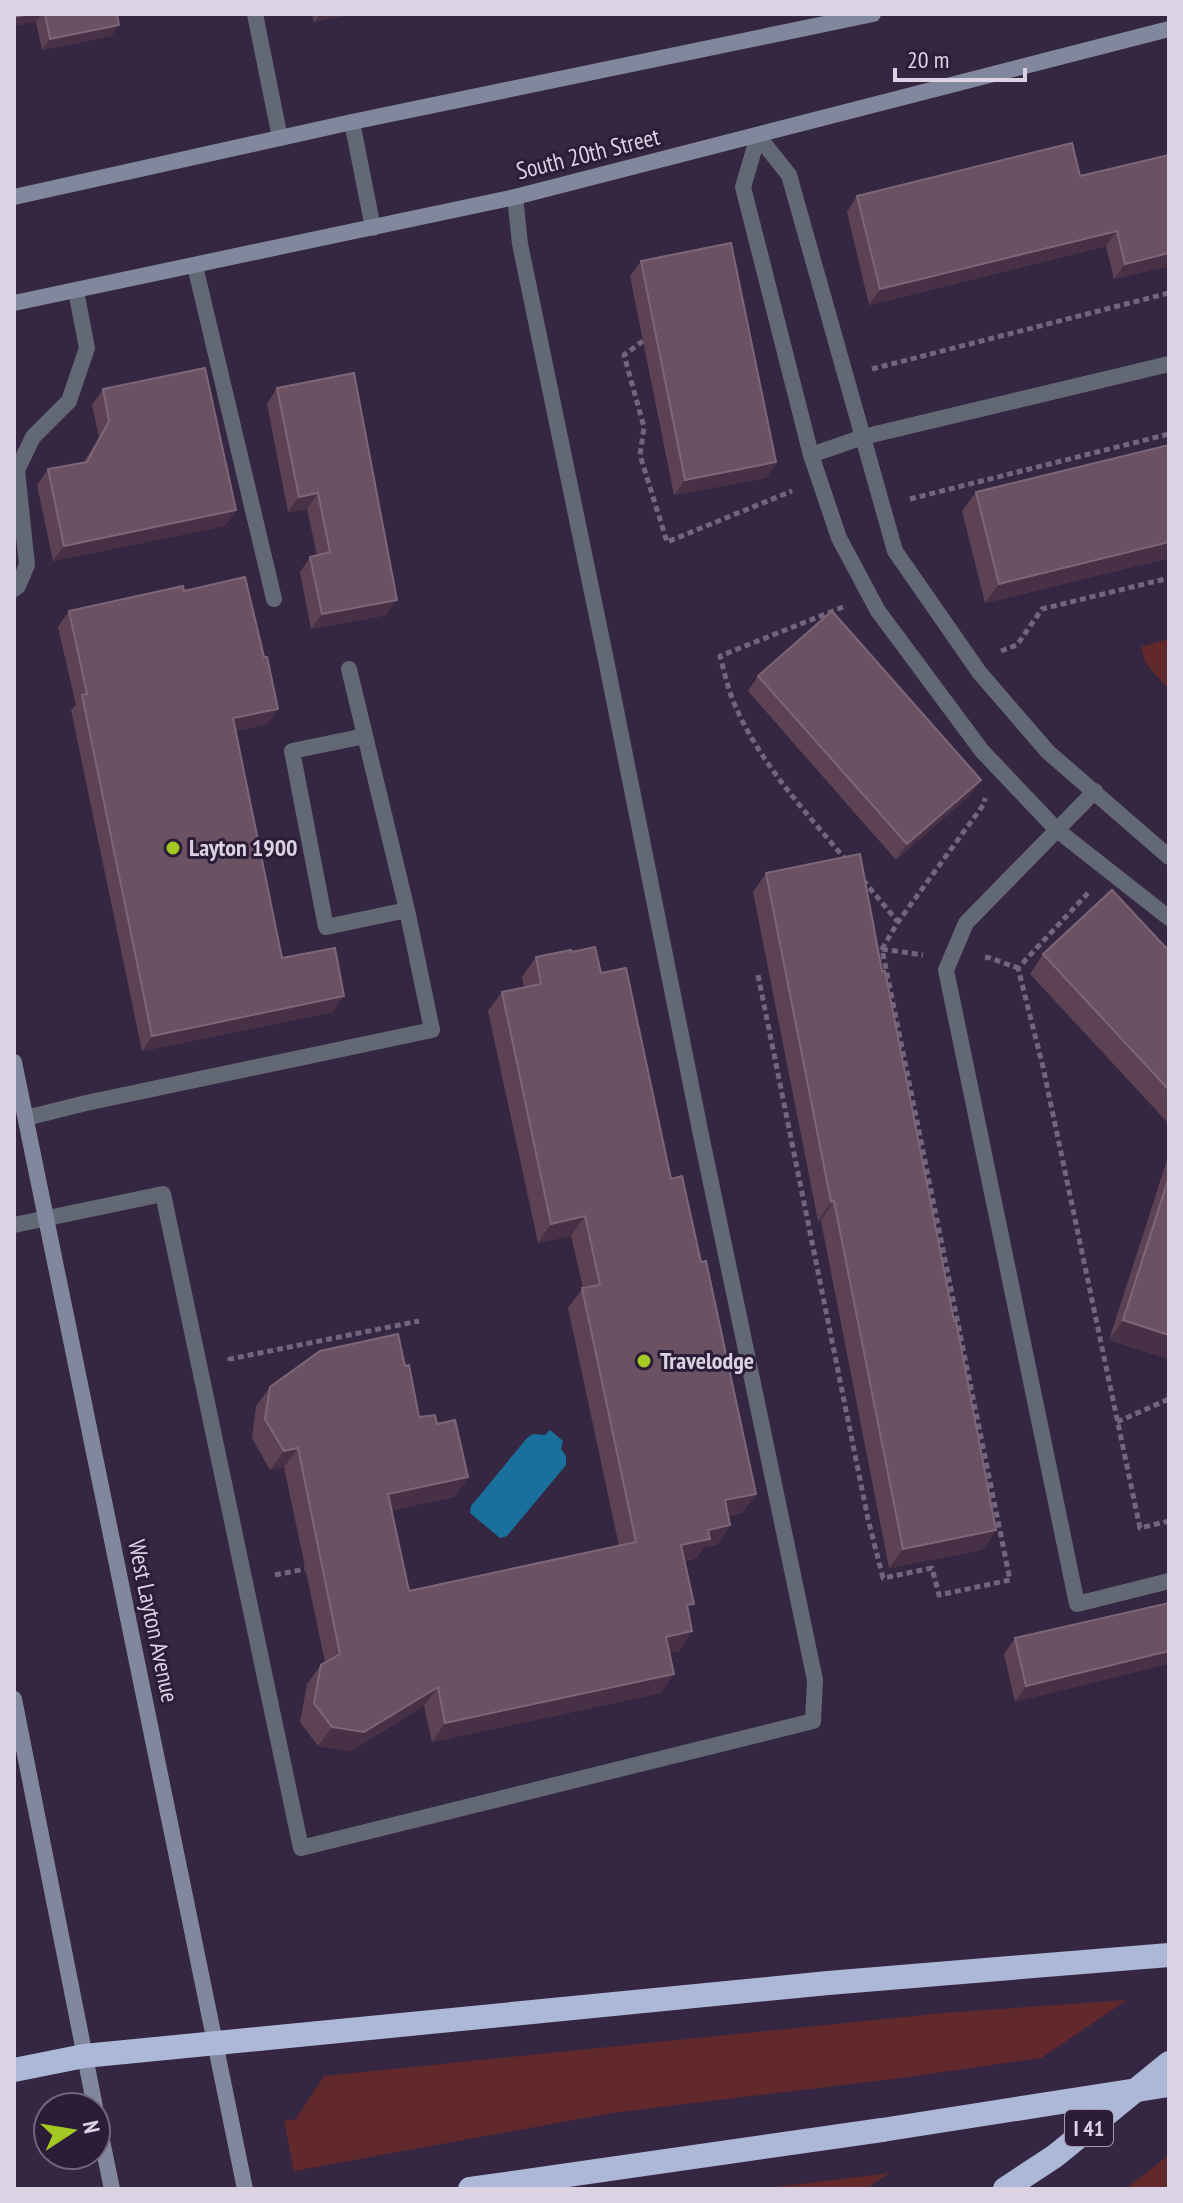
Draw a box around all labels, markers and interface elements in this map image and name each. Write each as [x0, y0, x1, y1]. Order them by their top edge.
scale bar [895, 32, 1025, 82]
text: 20 m [907, 44, 949, 75]
street label: South 20th Street [513, 121, 663, 186]
place label: Layton 1900 [189, 832, 298, 863]
marker: Layton 1900 [164, 839, 182, 857]
place label: Travelodge [660, 1345, 754, 1376]
marker: Travelodge [635, 1352, 653, 1370]
street label: West Layton Avenue [121, 1537, 186, 1705]
north arrow [32, 2091, 112, 2171]
road number: I 41 [1065, 2110, 1113, 2146]
text: N [77, 2118, 106, 2136]

